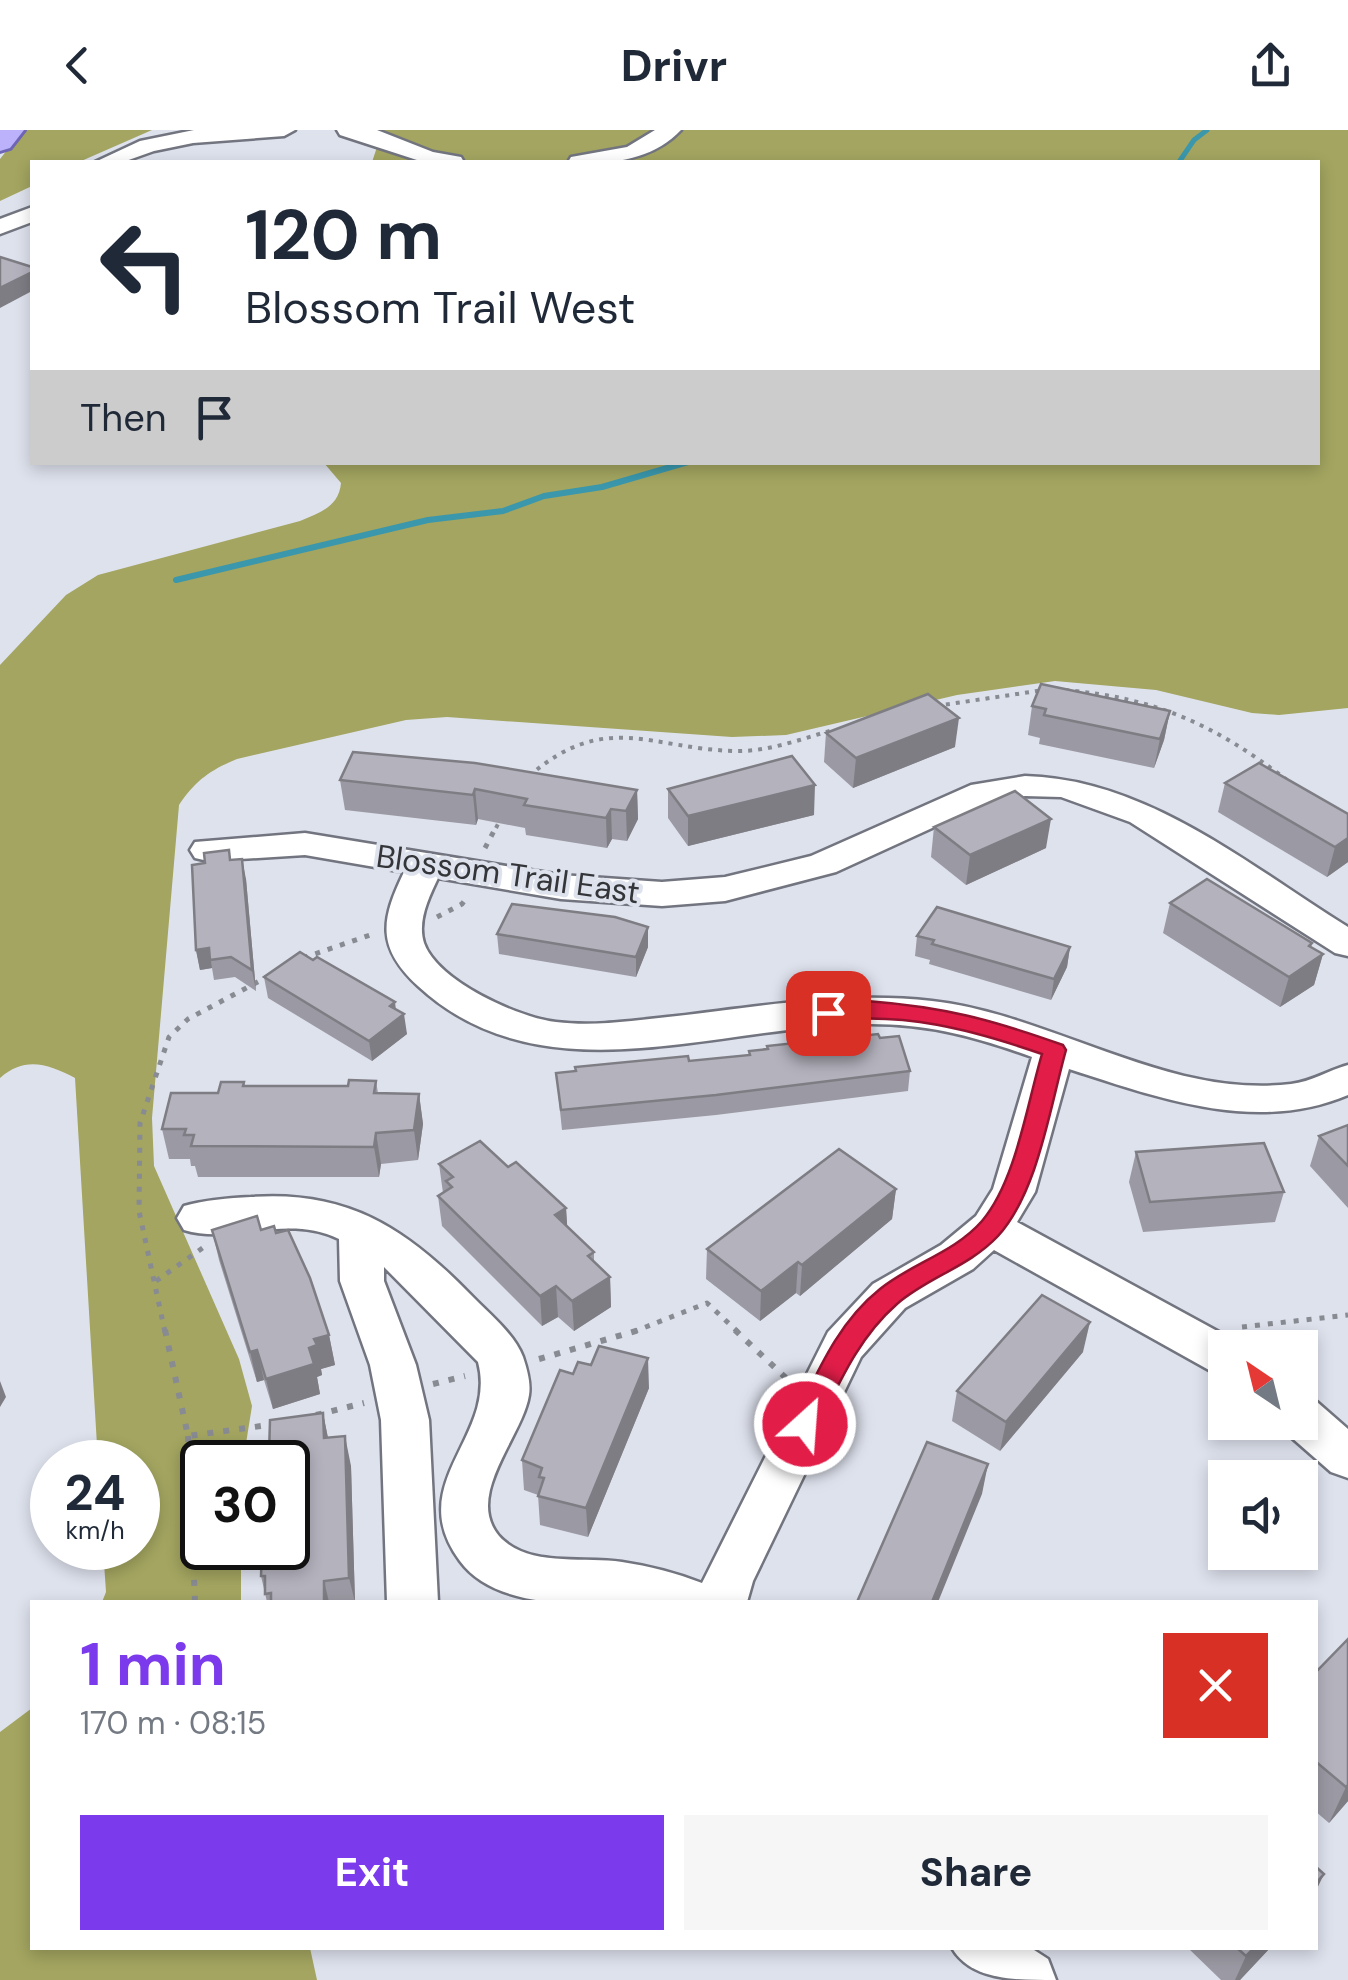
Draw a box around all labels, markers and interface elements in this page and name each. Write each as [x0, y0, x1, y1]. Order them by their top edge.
text: Drivr [621, 36, 727, 95]
icon: back [50, 38, 105, 93]
icon: share [1243, 38, 1298, 93]
text: 120 m [245, 190, 442, 281]
icon: left [80, 200, 210, 330]
text: Blossom Trail West [245, 278, 635, 337]
icon: arrive [187, 390, 242, 445]
text: Then [80, 393, 167, 443]
street label: Blossom Trail East [374, 835, 642, 913]
pin [786, 971, 871, 1056]
icon: arrive [801, 986, 856, 1041]
north arrow [1208, 1330, 1318, 1440]
map controls [1208, 1330, 1318, 1570]
position arrow [753, 1372, 857, 1476]
speed limit sign: 30 [180, 1440, 310, 1570]
text: 24 [65, 1460, 126, 1526]
button: sound [1208, 1460, 1318, 1570]
text: km/h [65, 1514, 125, 1547]
text: 1 min [80, 1625, 226, 1704]
button: close [1163, 1633, 1268, 1738]
text: 170 m · 08:15 [80, 1702, 266, 1744]
button: Exit [80, 1815, 664, 1930]
button: Share [684, 1815, 1268, 1930]

